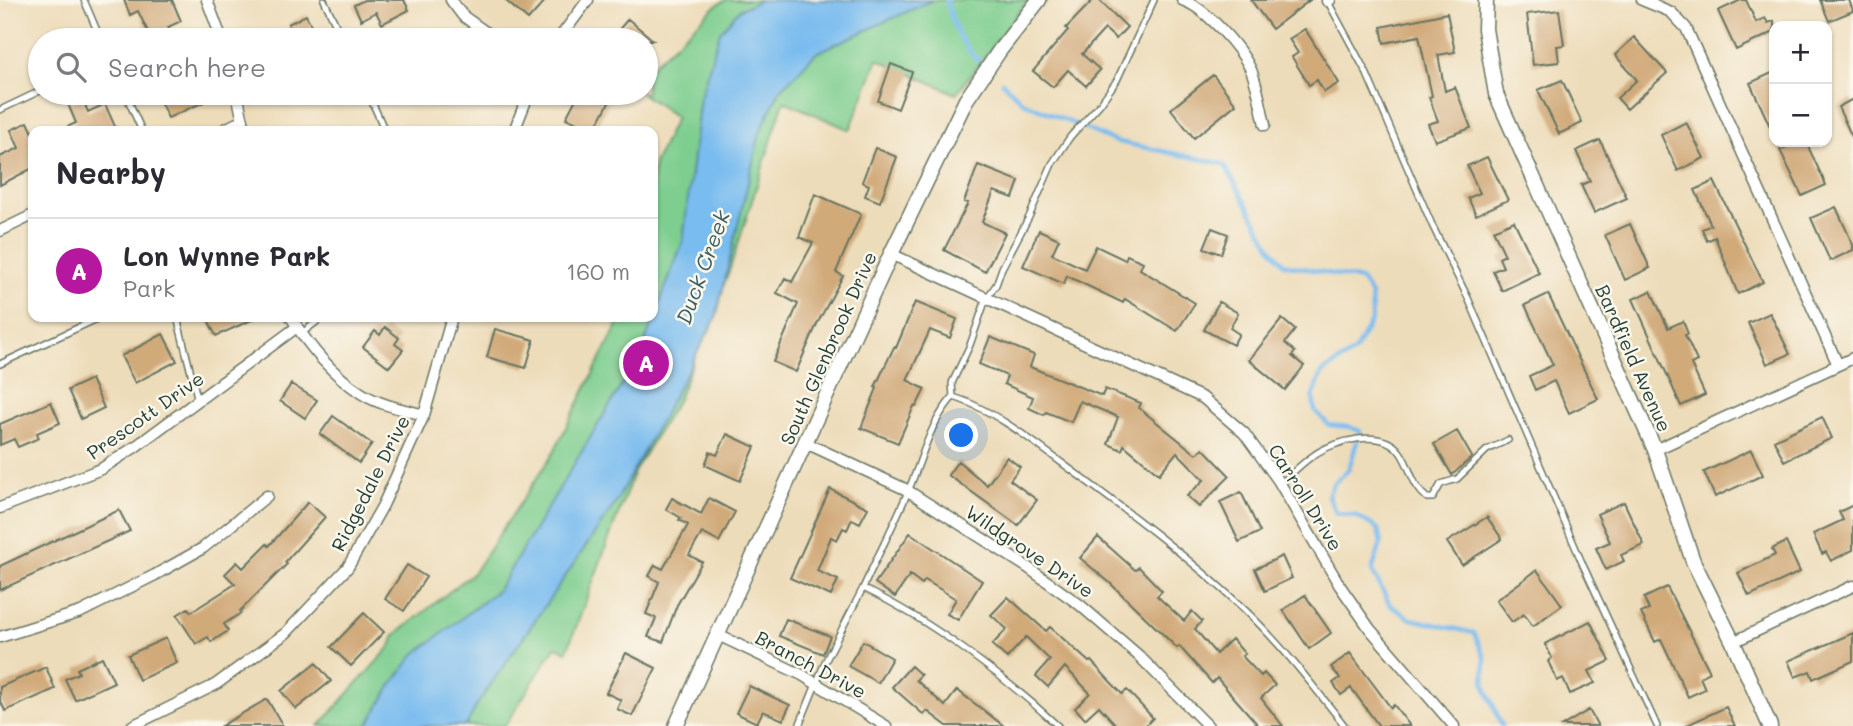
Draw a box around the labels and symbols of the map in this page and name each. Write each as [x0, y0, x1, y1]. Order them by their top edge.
water label: Duck Creek [669, 206, 735, 327]
street label: South Glenbrook Drive [774, 247, 882, 449]
street label: Bardfield Avenue [1590, 280, 1678, 436]
pin: A [623, 337, 669, 389]
street label: Prescott Drive [81, 365, 209, 465]
street label: Ridgedale Drive [325, 411, 415, 555]
your location [944, 418, 978, 452]
street label: Carroll Drive [1263, 439, 1349, 555]
street label: Wildgrove Drive [961, 499, 1099, 603]
street label: Branch Drive [751, 624, 871, 704]

